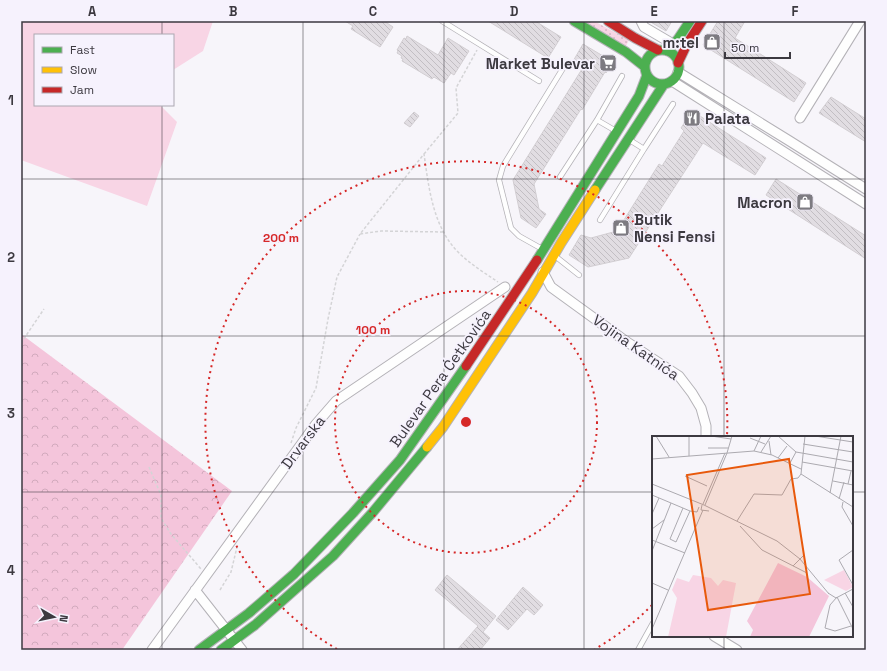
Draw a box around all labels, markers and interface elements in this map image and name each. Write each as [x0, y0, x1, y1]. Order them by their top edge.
text: A [88, 3, 97, 20]
text: B [229, 3, 238, 20]
text: C [369, 3, 377, 20]
text: D [510, 3, 519, 20]
text: E [650, 3, 658, 20]
text: F [792, 3, 799, 20]
shop icon: m:tel [702, 32, 722, 52]
place label: m:tel [663, 33, 699, 52]
legend [34, 34, 174, 106]
scale bar [725, 34, 790, 60]
text: 50 m [731, 40, 759, 56]
text: Fast [70, 42, 95, 58]
supermarket icon: Market Bulevar [598, 53, 618, 73]
place label: Market Bulevar [486, 54, 595, 73]
text: Slow [70, 62, 97, 78]
text: Jam [70, 82, 94, 98]
text: 1 [8, 92, 14, 109]
restaurant icon: Palata [682, 108, 702, 128]
place label: Palata [705, 109, 751, 128]
shop icon: Macron [795, 192, 815, 212]
place label: Macron [737, 193, 792, 212]
place label: Butik Nensi Fensi [634, 210, 715, 246]
shop icon: Butik Nensi Fensi [611, 218, 631, 238]
text: 200 m [263, 230, 299, 246]
text: 2 [7, 249, 15, 266]
street label: Bulevar Pera Ćetkovića [385, 305, 495, 451]
street label: Vojina Katnića [589, 310, 683, 384]
text: 100 m [356, 322, 390, 338]
text: 3 [7, 405, 15, 422]
street label: Drvarska [277, 411, 329, 472]
centre of rings [459, 415, 473, 429]
inset map [652, 436, 853, 637]
text: 4 [7, 562, 15, 579]
north arrow [34, 597, 74, 637]
text: N [56, 614, 71, 623]

